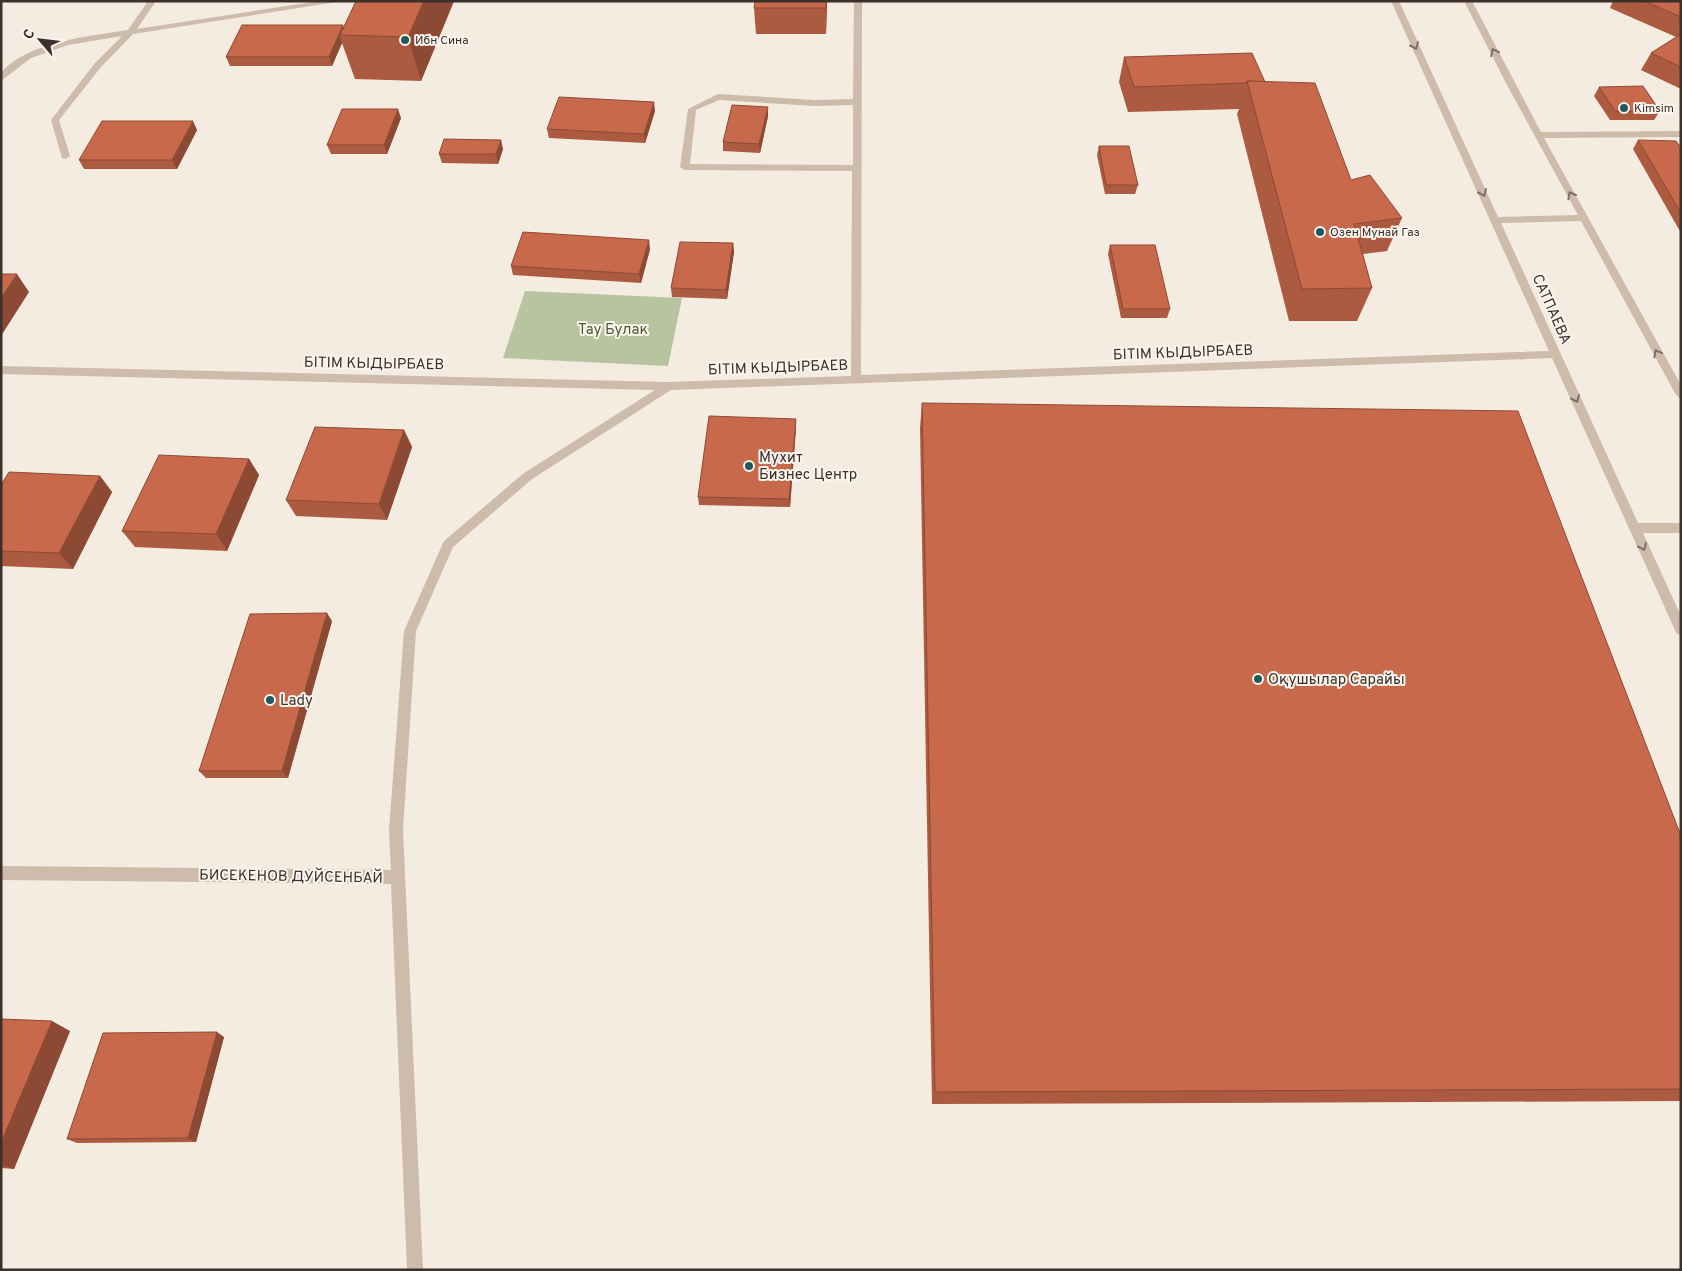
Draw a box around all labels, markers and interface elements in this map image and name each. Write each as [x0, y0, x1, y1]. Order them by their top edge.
north arrow [15, 15, 65, 65]
text: С [20, 27, 39, 43]
place label: Ибн Сина [415, 33, 469, 49]
marker: Ибн Сина [399, 34, 411, 46]
one-way arrow [1409, 41, 1420, 50]
one-way arrow [1490, 48, 1500, 57]
place label: Kimsim [1634, 101, 1674, 117]
marker: Kimsim [1618, 102, 1630, 114]
one-way arrow [1476, 188, 1486, 197]
one-way arrow [1567, 191, 1577, 200]
place label: Озен Мунай Газ [1330, 225, 1420, 241]
marker: Озен Мунай Газ [1314, 226, 1326, 238]
street label: САТПАЕВА [1527, 271, 1575, 348]
park label: Тау Булак [578, 321, 648, 340]
street label: БIТIМ КЫДЫРБАЕВ [1113, 342, 1254, 365]
one-way arrow [1654, 349, 1664, 358]
street label: БIТIМ КЫДЫРБАЕВ [304, 354, 444, 375]
street label: БIТIМ КЫДЫРБАЕВ [708, 357, 849, 380]
one-way arrow [1570, 394, 1580, 403]
place label: Мухит Бизнес Центр [759, 449, 857, 485]
marker: Мухит Бизнес Центр [743, 460, 755, 472]
one-way arrow [1637, 542, 1647, 551]
place label: Оқушылар Сарайы [1268, 671, 1405, 690]
marker: Оқушылар Сарайы [1252, 673, 1264, 685]
place label: Lady [280, 692, 313, 711]
marker: Lady [264, 694, 276, 706]
street label: БИСЕКЕНОВ ДУЙСЕНБАЙ [199, 864, 383, 889]

